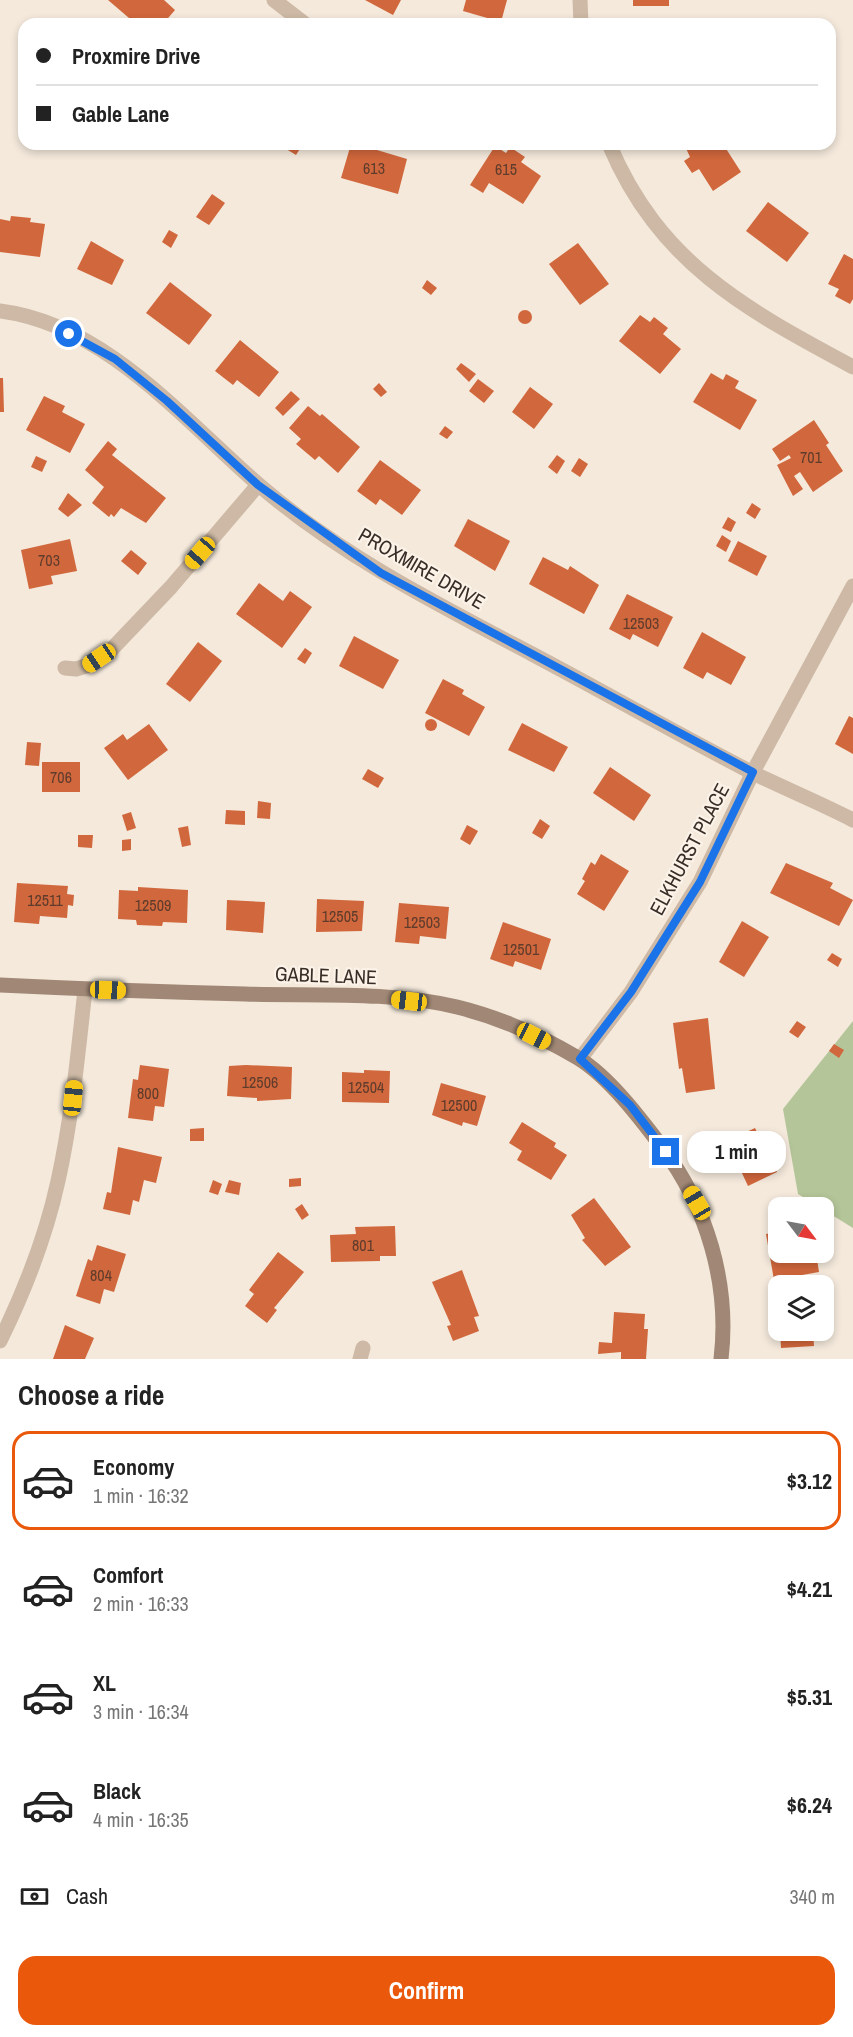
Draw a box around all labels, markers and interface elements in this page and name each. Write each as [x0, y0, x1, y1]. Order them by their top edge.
text: Proxmire Drive [72, 41, 200, 71]
text: Gable Lane [72, 99, 169, 129]
house number: 613 [363, 157, 385, 179]
house number: 615 [495, 158, 517, 180]
route start [55, 320, 82, 347]
house number: 701 [800, 446, 823, 468]
street label: PROXMIRE DRIVE [354, 521, 490, 615]
car [181, 534, 219, 572]
house number: 703 [38, 549, 60, 571]
house number: 12503 [623, 612, 659, 634]
car [79, 640, 119, 676]
house number: 706 [50, 766, 72, 788]
street label: ELKHURST PLACE [643, 778, 735, 920]
house number: 12511 [27, 889, 63, 911]
house number: 12509 [135, 894, 171, 916]
house number: 12505 [322, 905, 358, 927]
house number: 12503 [404, 911, 440, 933]
house number: 12501 [503, 938, 540, 960]
street label: GABLE LANE [275, 960, 377, 990]
car [90, 980, 126, 1000]
car [390, 990, 428, 1012]
car [514, 1020, 554, 1052]
house number: 12506 [242, 1071, 278, 1093]
house number: 12504 [348, 1076, 384, 1098]
car [62, 1079, 84, 1117]
house number: 800 [137, 1082, 159, 1104]
house number: 12500 [441, 1094, 477, 1116]
callout: 1 min [687, 1131, 786, 1173]
route end [652, 1138, 679, 1165]
text: 1 min [715, 1138, 758, 1165]
car [680, 1183, 714, 1223]
north arrow [768, 1197, 834, 1263]
map controls [768, 1197, 834, 1341]
house number: 801 [352, 1234, 375, 1256]
house number: 804 [90, 1264, 112, 1286]
button: layers [768, 1275, 834, 1341]
text: Choose a ride [18, 1377, 164, 1413]
text: Economy [93, 1452, 174, 1482]
icon: car [21, 1454, 75, 1508]
text: $3.12 [787, 1466, 832, 1496]
text: 1 min · 16:32 [93, 1482, 189, 1509]
text: Comfort [93, 1560, 163, 1590]
icon: car [21, 1562, 75, 1616]
text: $4.21 [787, 1574, 832, 1604]
text: 2 min · 16:33 [93, 1590, 189, 1617]
text: XL [93, 1668, 116, 1698]
icon: car [21, 1670, 75, 1724]
text: $5.31 [787, 1682, 832, 1712]
text: 3 min · 16:34 [93, 1698, 189, 1725]
text: Black [93, 1776, 141, 1806]
icon: car [21, 1778, 75, 1832]
text: $6.24 [787, 1790, 832, 1820]
text: 4 min · 16:35 [93, 1806, 189, 1833]
icon: cash [18, 1880, 51, 1913]
text: Cash [66, 1881, 108, 1911]
text: 340 m [789, 1883, 835, 1910]
button: Confirm [18, 1956, 835, 2025]

